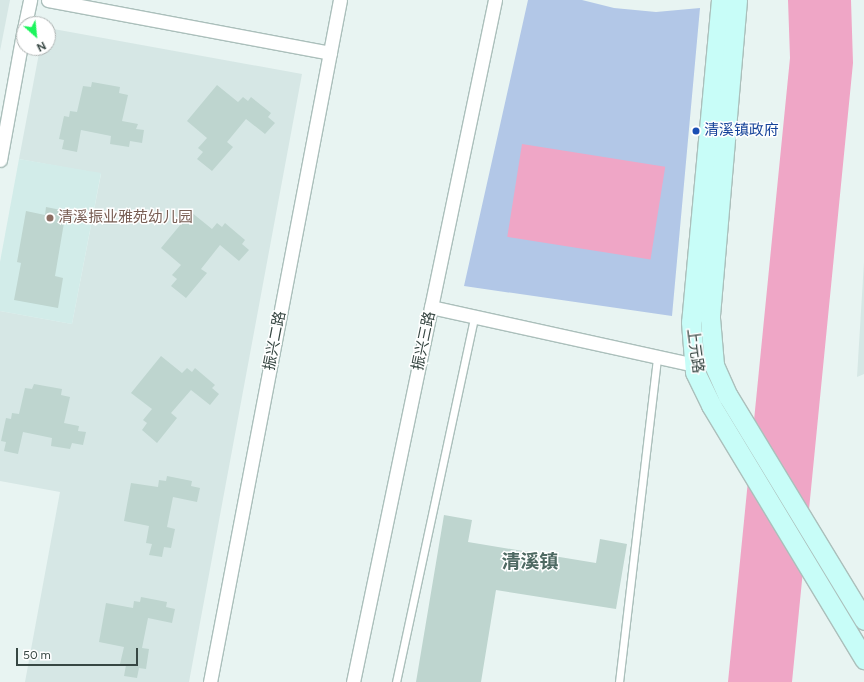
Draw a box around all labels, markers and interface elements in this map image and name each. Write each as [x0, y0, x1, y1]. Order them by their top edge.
north arrow [16, 16, 56, 56]
text: N [34, 39, 48, 54]
place label: 清溪镇政府 [704, 122, 779, 140]
marker: 清溪镇政府 [691, 126, 701, 136]
place label: 清溪振业雅苑幼儿园 [58, 209, 193, 227]
marker: 清溪振业雅苑幼儿园 [45, 213, 55, 223]
street label: 振兴二路 [260, 310, 290, 372]
street label: 振兴三路 [409, 310, 439, 372]
street label: 上元路 [683, 327, 707, 375]
district label: 清溪镇 [502, 551, 558, 573]
scale bar [18, 640, 140, 666]
text: 50 m [23, 648, 51, 662]

